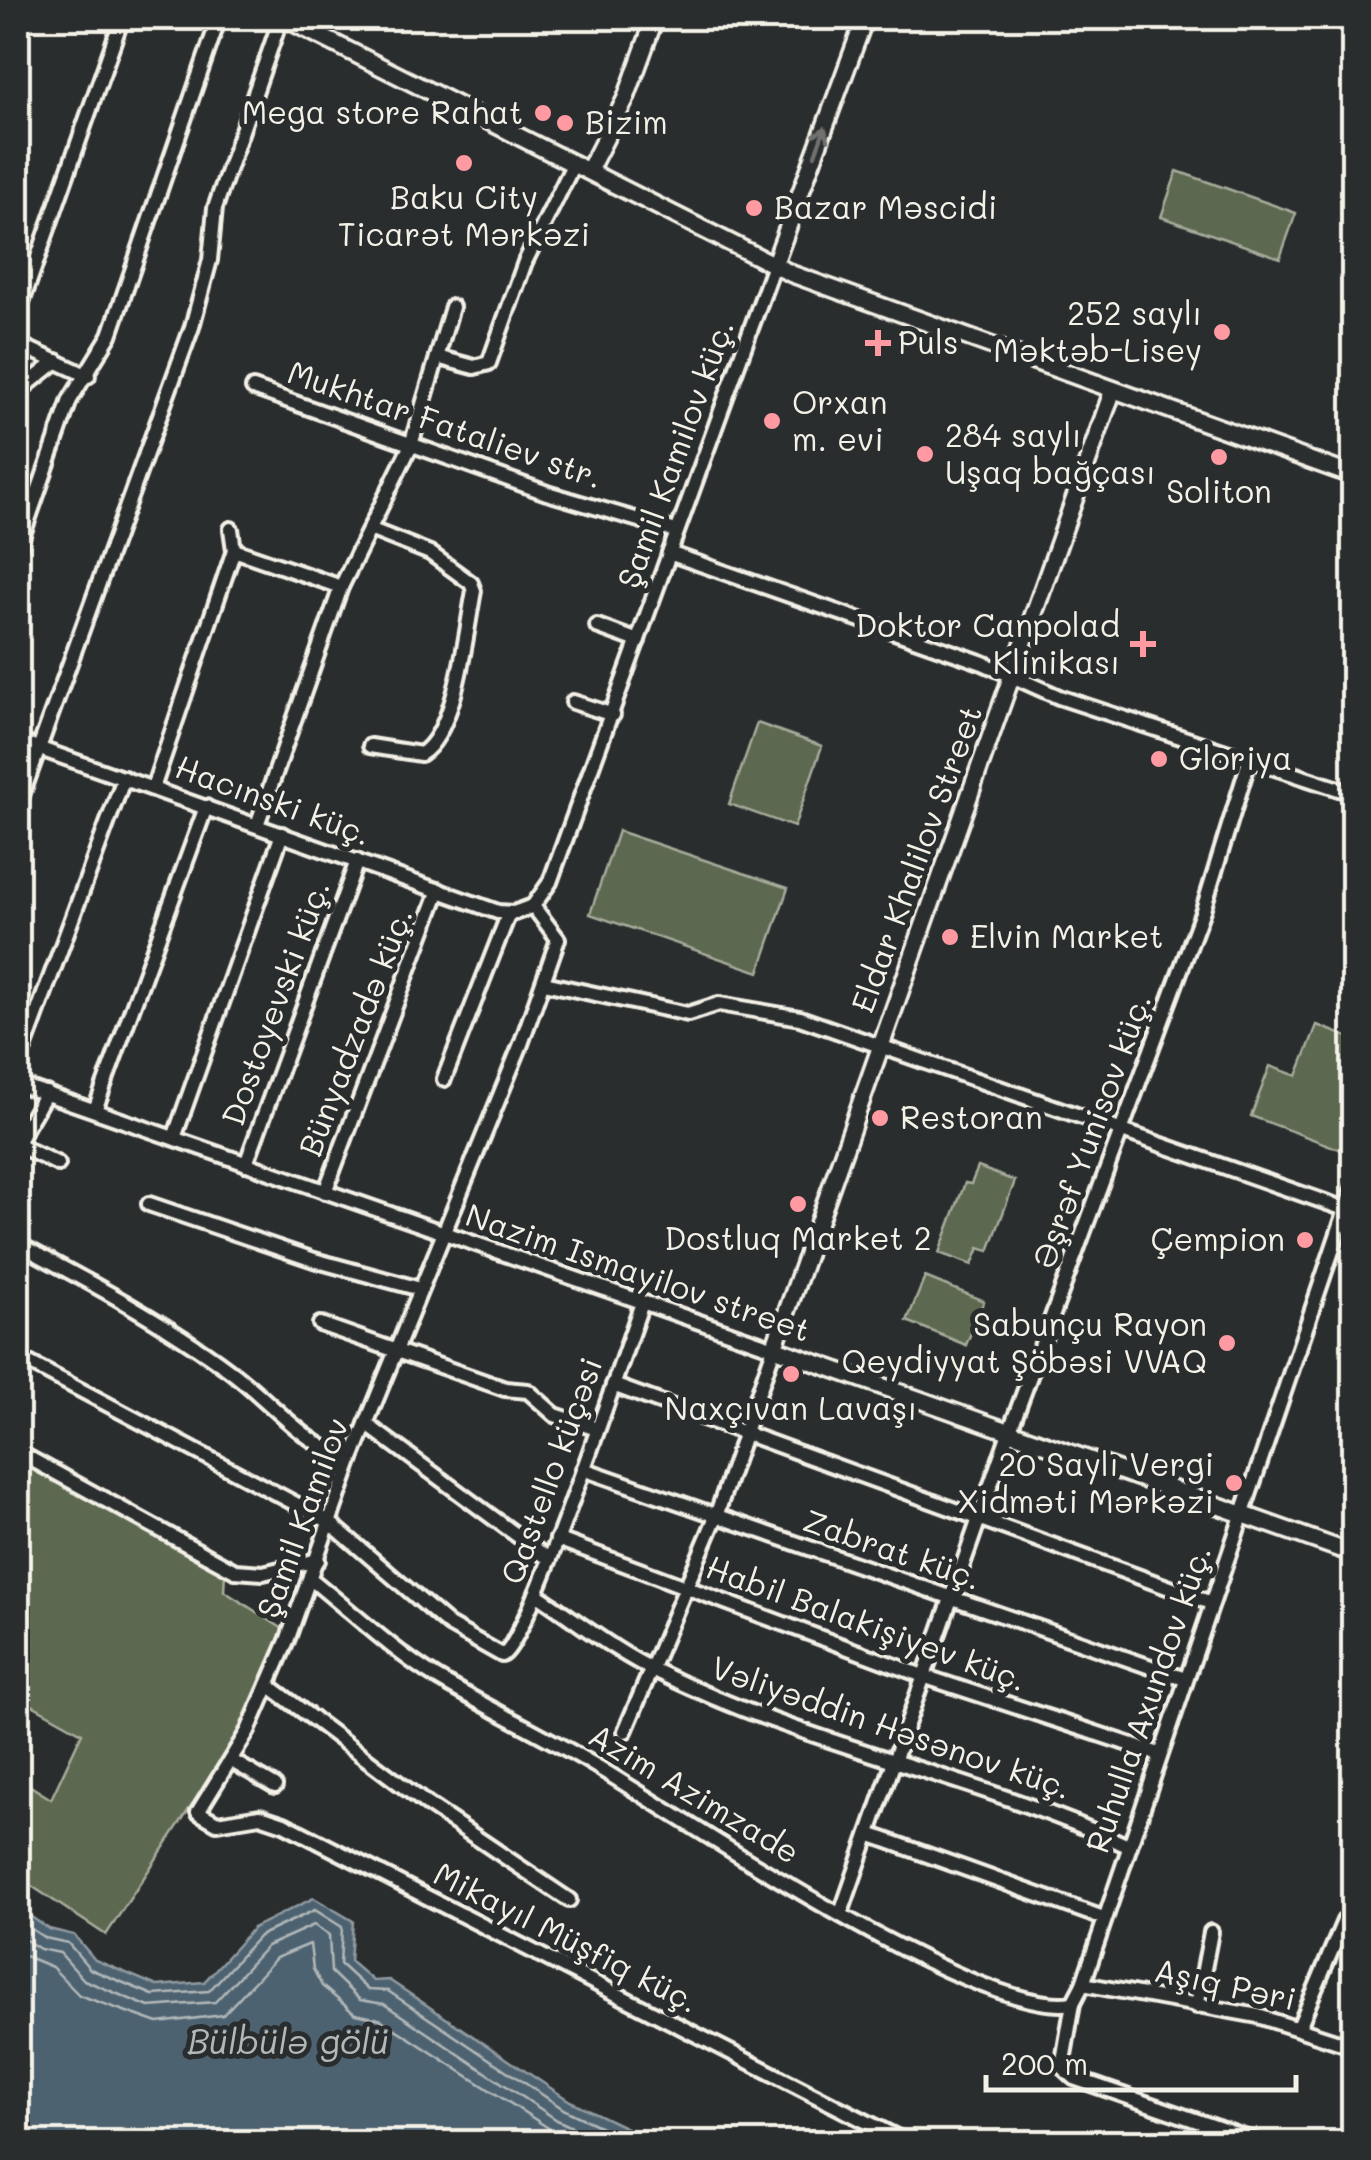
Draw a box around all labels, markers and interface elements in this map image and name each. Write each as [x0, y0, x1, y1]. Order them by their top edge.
place label: Mega store Rahat [242, 90, 523, 132]
place label: Bizim [585, 100, 668, 142]
marker: Mega store Rahat [532, 102, 554, 124]
marker: Bizim [554, 112, 576, 134]
one-way arrow [812, 126, 830, 157]
marker: Baku City Ticarət Mərkəzi [453, 152, 475, 174]
place label: Baku City Ticarət Mərkəzi [338, 175, 590, 254]
place label: Bazar Məscidi [774, 185, 997, 227]
marker: Bazar Məscidi [743, 197, 765, 219]
place label: 252 saylı Məktəb-Lisey [993, 291, 1202, 371]
street label: Şamil Kamilov küç. [606, 313, 742, 594]
place label: Puls [898, 320, 959, 362]
marker: 252 saylı Məktəb-Lisey [1211, 321, 1233, 343]
marker: Puls [867, 332, 889, 354]
street label: Mukhtar Fataliev str. [283, 350, 609, 497]
place label: Orxan m. evi [792, 380, 887, 459]
marker: Orxan m. evi [761, 410, 783, 432]
place label: 284 saylı Uşaq bağçası [945, 413, 1156, 492]
marker: 284 saylı Uşaq bağçası [914, 443, 936, 465]
marker: Soliton [1208, 446, 1230, 468]
place label: Soliton [1166, 469, 1272, 511]
place label: Doktor Canpolad Klinikası [855, 603, 1120, 682]
marker: Doktor Canpolad Klinikası [1130, 631, 1156, 657]
street label: Eldar Khalilov Street [840, 699, 990, 1018]
place label: Gloriya [1179, 736, 1292, 779]
street label: Hacınski küç. [170, 744, 377, 854]
marker: Gloriya [1148, 748, 1170, 770]
street label: Dostoyevski küç. [210, 874, 339, 1131]
street label: Bünyadzadə küç. [287, 901, 422, 1162]
place label: Elvin Market [970, 914, 1163, 956]
marker: Elvin Market [939, 926, 961, 948]
street label: Əşrəf Yunisov küç. [1021, 987, 1159, 1274]
place label: Restoran [900, 1095, 1043, 1137]
marker: Restoran [869, 1107, 891, 1129]
street label: Nazim Ismayilov street [460, 1192, 817, 1351]
marker: Dostluq Market 2 [787, 1193, 809, 1215]
place label: Dostluq Market 2 [664, 1216, 932, 1258]
place label: Çempion [1151, 1217, 1285, 1259]
marker: Çempion [1294, 1229, 1316, 1251]
place label: Sabunçu Rayon Qeydiyyat Şöbəsi VVAQ [841, 1302, 1207, 1382]
marker: Sabunçu Rayon Qeydiyyat Şöbəsi VVAQ [1216, 1332, 1238, 1354]
street label: Qastello küçəsi [490, 1351, 611, 1589]
marker: Naxçıvan Lavaşı [780, 1363, 802, 1385]
place label: Naxçıvan Lavaşı [665, 1386, 917, 1428]
street label: Şamil Kamilov [245, 1411, 357, 1623]
place label: 20 Saylı Vergi Xidməti Mərkəzi [957, 1442, 1214, 1521]
marker: 20 Saylı Vergi Xidməti Mərkəzi [1223, 1472, 1245, 1494]
street label: Zabrat küç. [798, 1498, 987, 1598]
street label: Ruhulla Axundov küç. [1075, 1539, 1219, 1858]
street label: Habil Balakişiyev küç. [701, 1545, 1032, 1701]
street label: Vəliyəddin Həsənov küç. [706, 1645, 1077, 1808]
street label: Azim Azimzade [582, 1713, 808, 1872]
street label: Mikayıl Müşfiq küç. [427, 1851, 706, 2022]
street label: Aşıq Pəri [1151, 1948, 1300, 2019]
water label: Bülbülə gölü [187, 2017, 389, 2063]
scale bar [986, 2030, 1296, 2092]
text: 200 m [1001, 2043, 1088, 2083]

